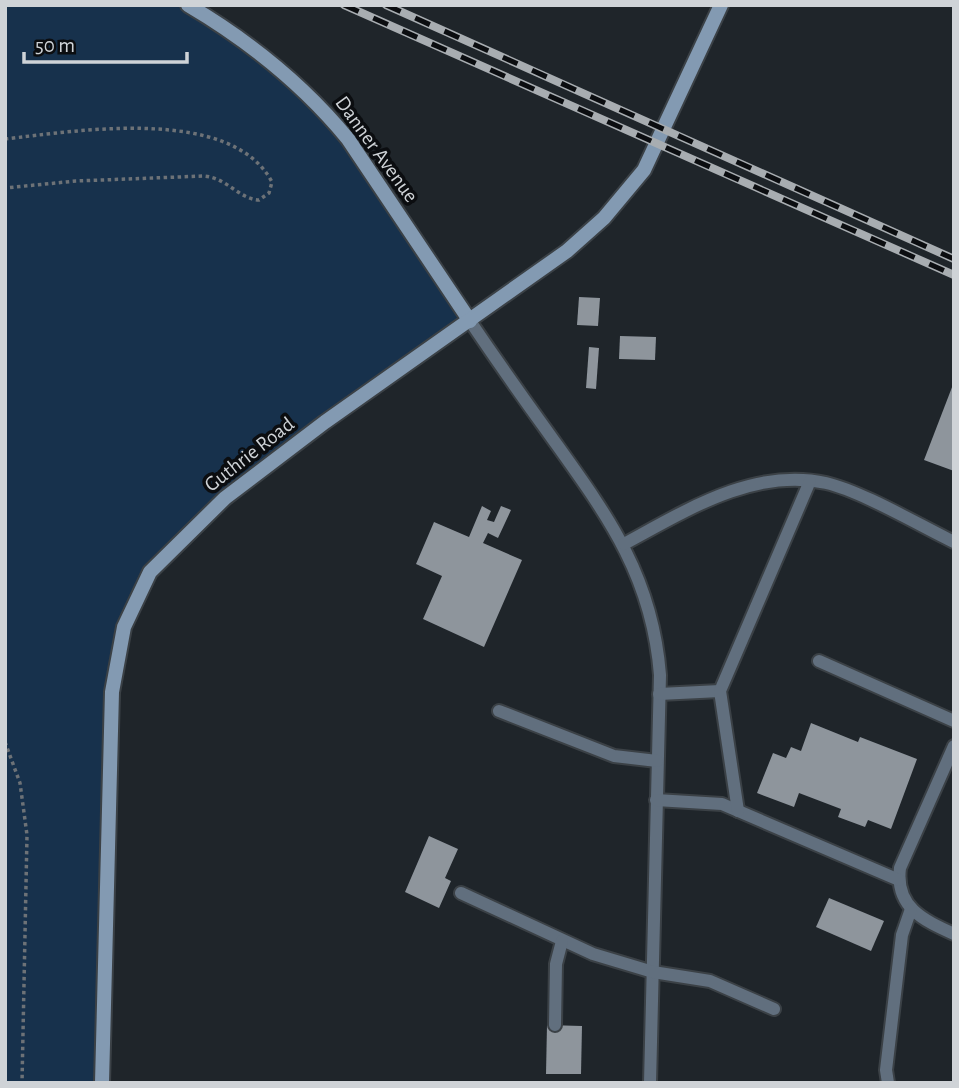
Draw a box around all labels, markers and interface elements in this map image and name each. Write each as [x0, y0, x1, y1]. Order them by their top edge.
scale bar [24, 21, 187, 65]
text: 50 m [35, 35, 75, 56]
street label: Danner Avenue [331, 92, 422, 206]
street label: Guthrie Road [201, 413, 298, 496]

